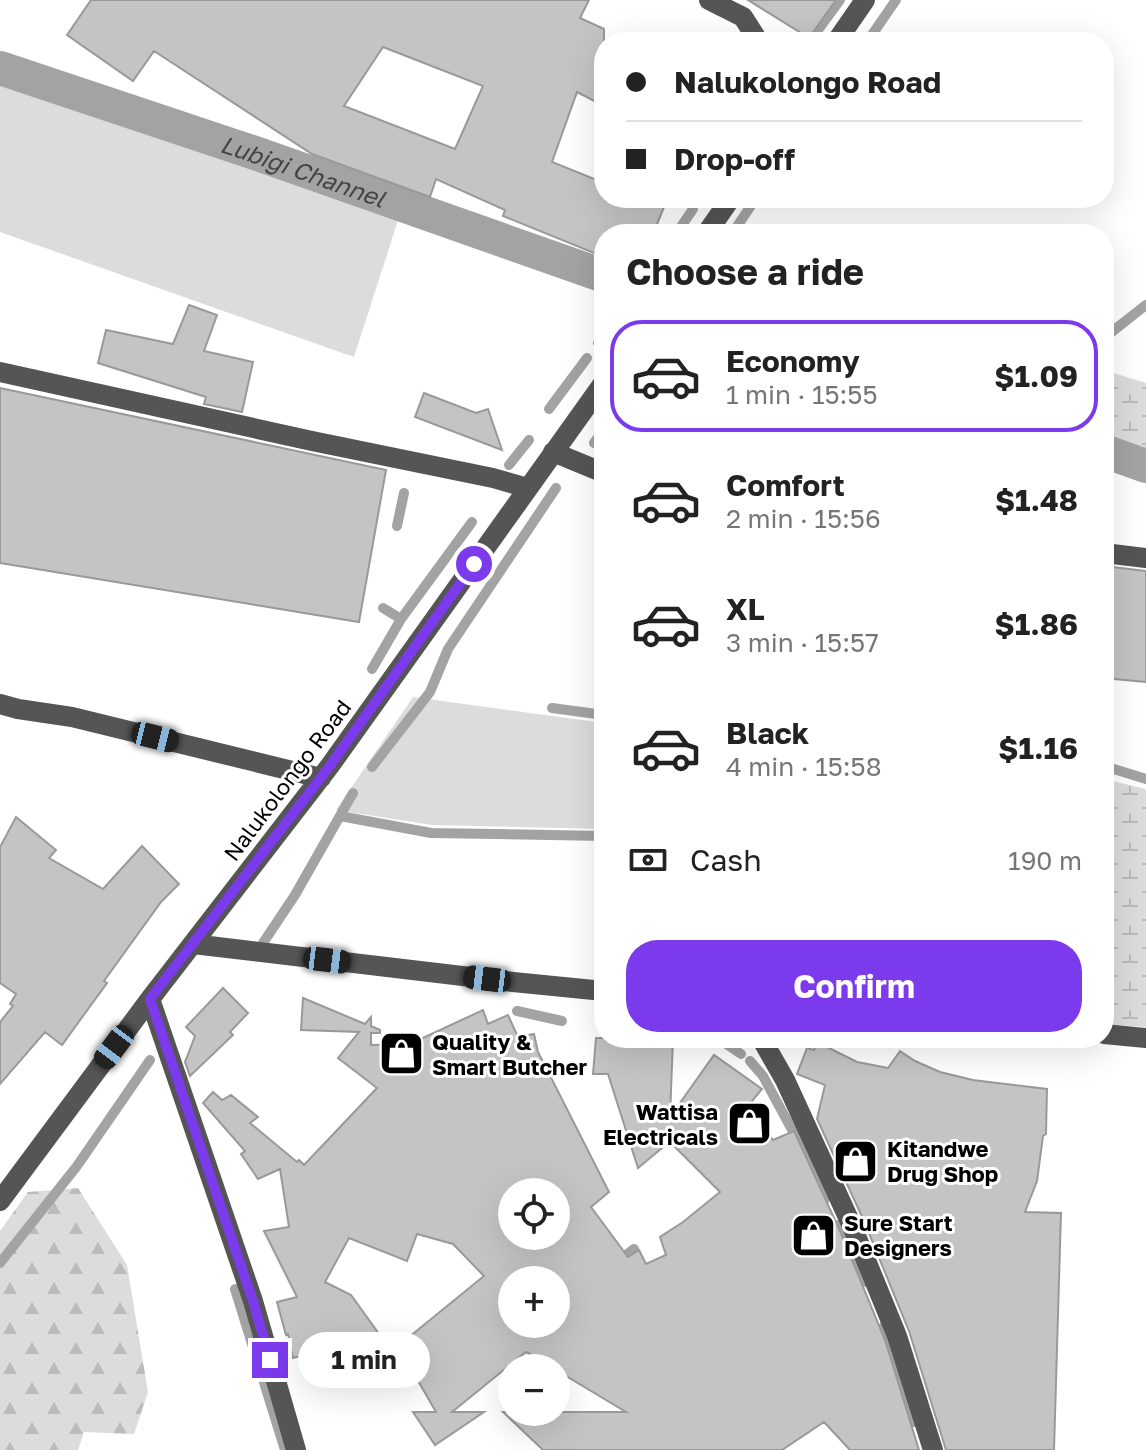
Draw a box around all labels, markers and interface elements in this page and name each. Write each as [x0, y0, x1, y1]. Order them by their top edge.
text: Nalukolongo Road [674, 64, 941, 100]
water label: Lubigi Channel [217, 128, 390, 213]
text: Drop-off [674, 141, 795, 177]
text: Choose a ride [626, 250, 864, 293]
icon: car [630, 340, 702, 412]
text: Economy [726, 343, 860, 379]
text: $1.09 [994, 358, 1078, 394]
text: 1 min · 15:55 [726, 379, 878, 410]
icon: car [630, 464, 702, 536]
text: Comfort [726, 467, 845, 503]
text: $1.48 [995, 482, 1078, 518]
text: 2 min · 15:56 [726, 503, 881, 534]
route start [456, 546, 492, 582]
icon: car [630, 588, 702, 660]
text: XL [726, 591, 765, 627]
text: $1.86 [995, 606, 1078, 642]
text: 3 min · 15:57 [726, 627, 879, 658]
street label: Nalukolongo Road [218, 694, 356, 866]
icon: car [630, 712, 702, 784]
text: Black [726, 715, 809, 751]
car [129, 720, 181, 754]
text: $1.16 [998, 730, 1078, 766]
text: 4 min · 15:58 [726, 751, 882, 782]
icon: cash [626, 838, 670, 882]
text: Cash [690, 842, 762, 878]
text: 190 m [1008, 845, 1082, 876]
button: Confirm [626, 940, 1082, 1032]
car [302, 945, 352, 975]
car [462, 964, 512, 994]
car [90, 1021, 138, 1073]
place label: Quality & Smart Butcher [432, 1028, 587, 1080]
shop icon: Quality & Smart Butcher [377, 1030, 425, 1078]
place label: Wattisa Electricals [603, 1098, 718, 1150]
shop icon: Wattisa Electricals [725, 1100, 773, 1148]
place label: Kitandwe Drug Shop [887, 1135, 998, 1187]
shop icon: Kitandwe Drug Shop [832, 1137, 880, 1185]
map controls [498, 1178, 570, 1426]
button: locate [498, 1178, 570, 1250]
place label: Sure Start Designers [844, 1209, 953, 1261]
shop icon: Sure Start Designers [789, 1211, 837, 1259]
button: + [498, 1266, 570, 1338]
callout: 1 min [298, 1332, 430, 1388]
route end [252, 1342, 288, 1378]
text: 1 min [331, 1344, 397, 1375]
button: − [498, 1354, 570, 1426]

